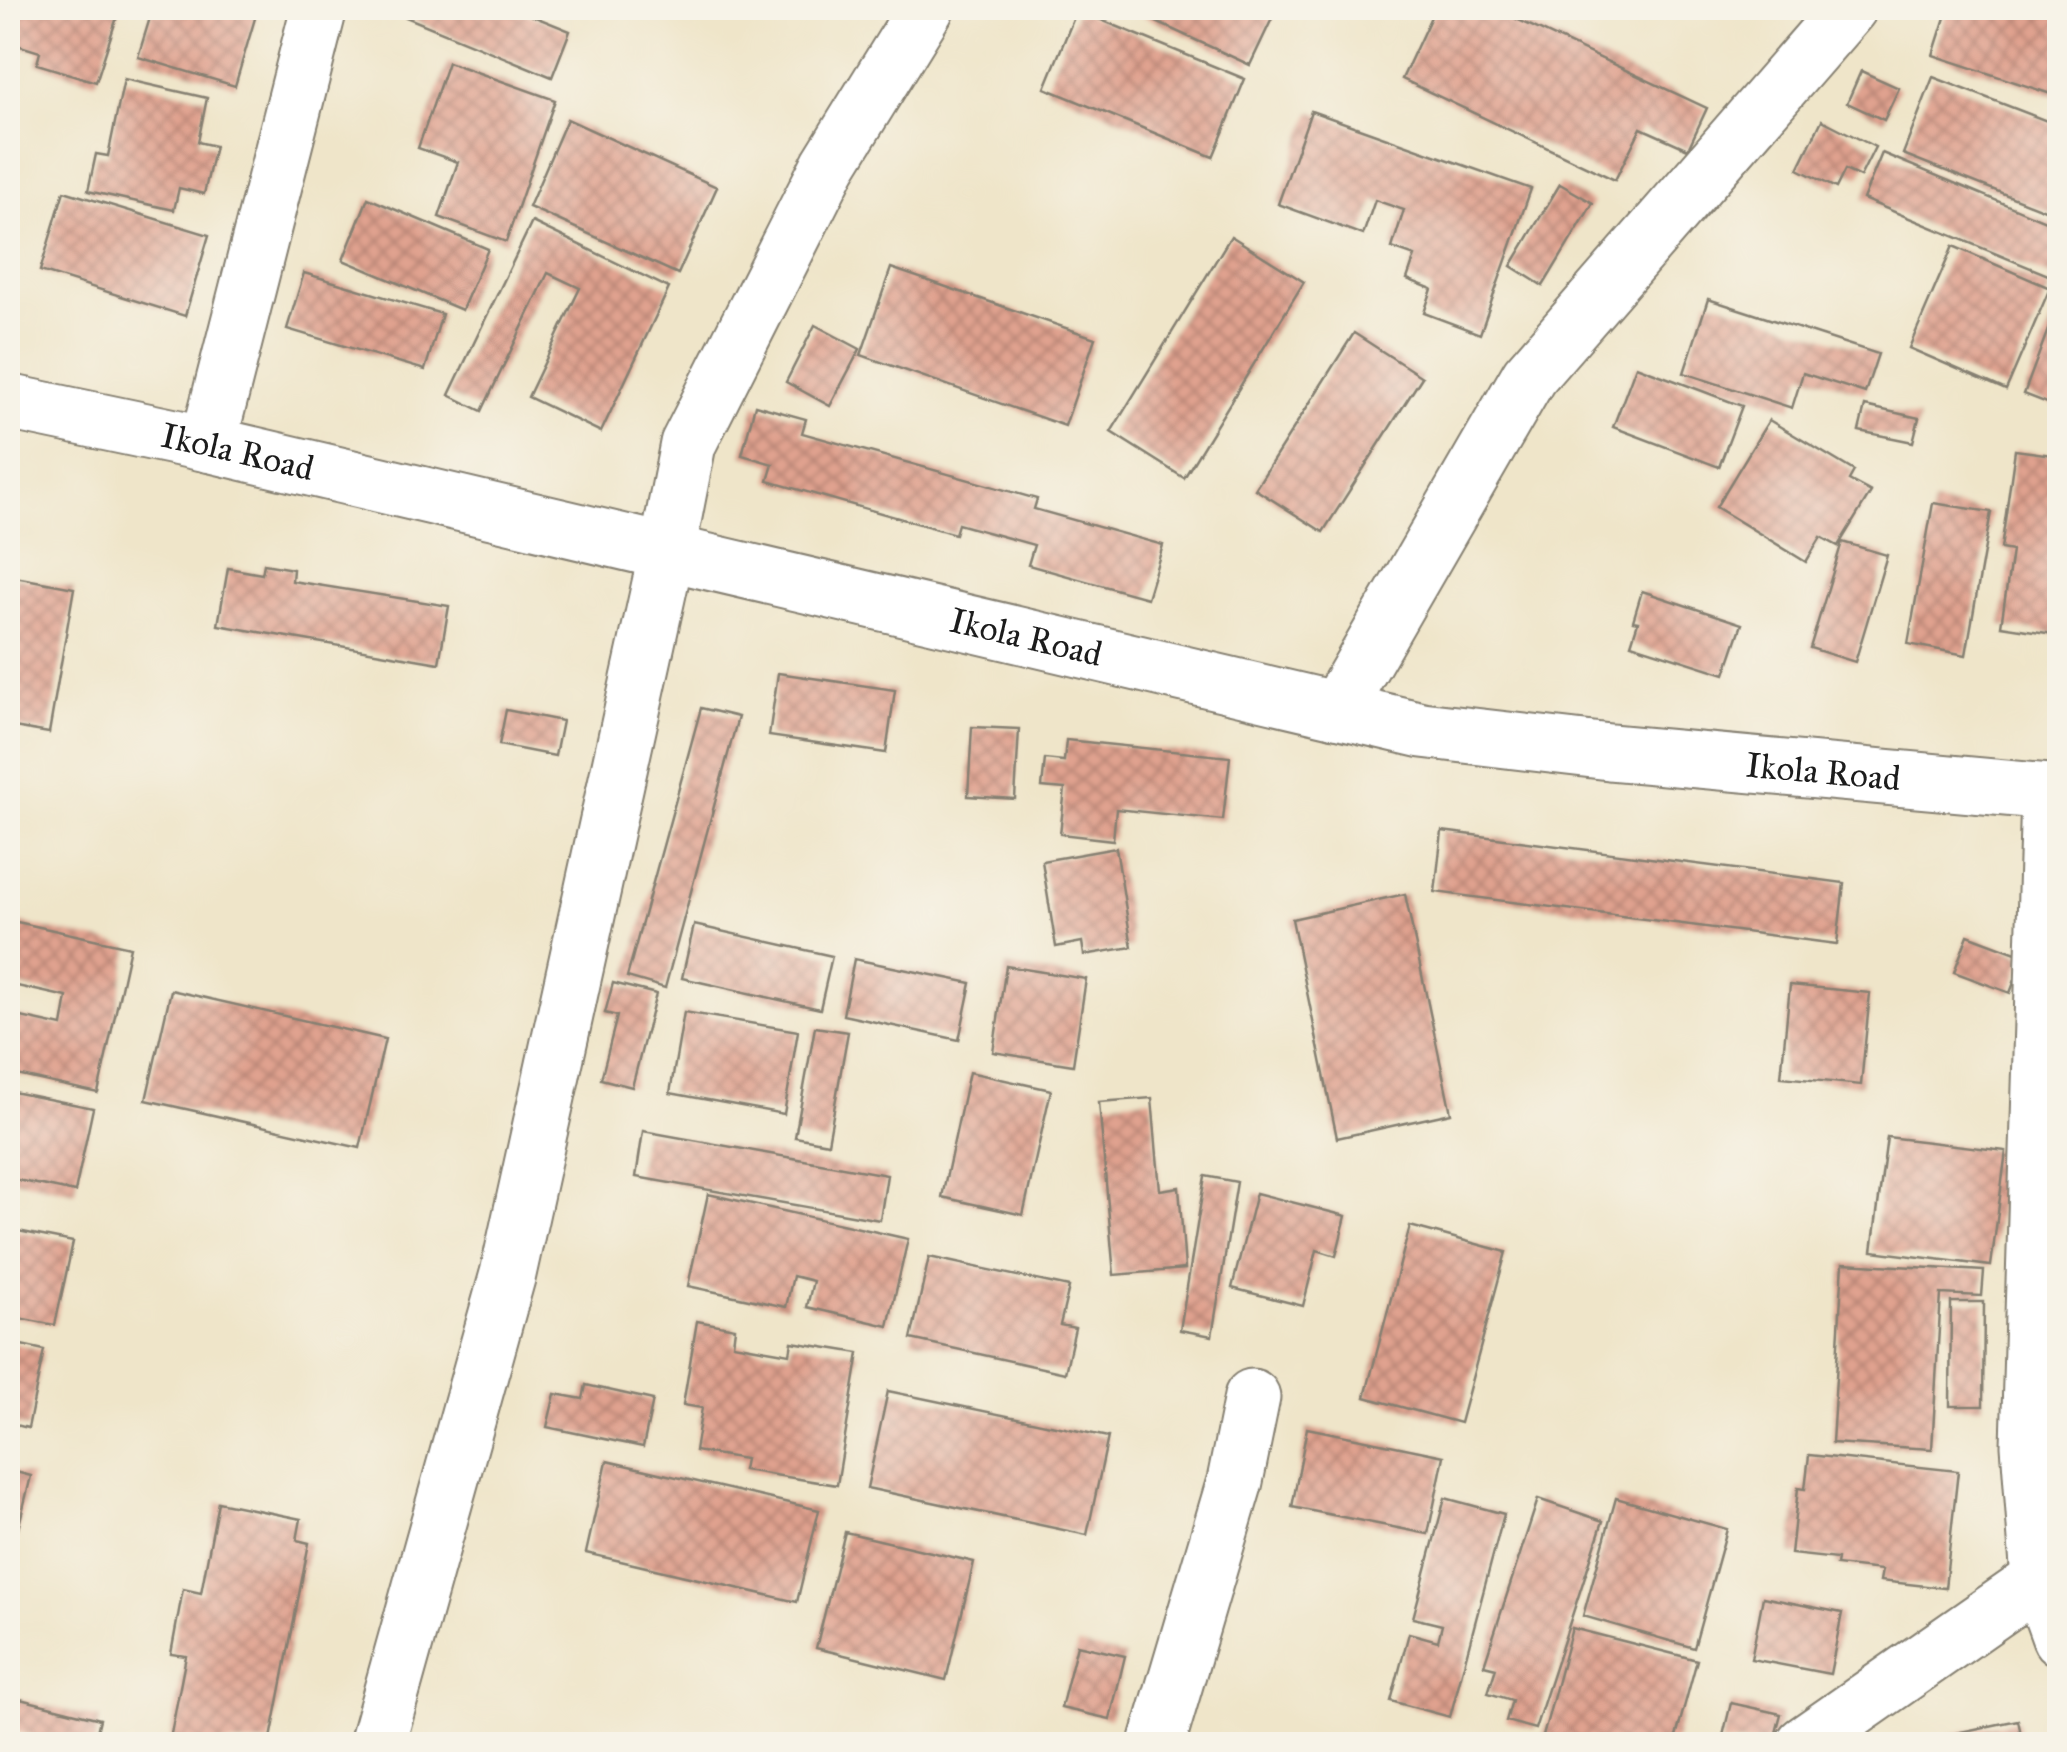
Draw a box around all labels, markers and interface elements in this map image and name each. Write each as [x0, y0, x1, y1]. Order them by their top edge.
street label: Ikola Road [158, 414, 319, 490]
street label: Ikola Road [946, 599, 1107, 676]
street label: Ikola Road [1744, 743, 1903, 800]

